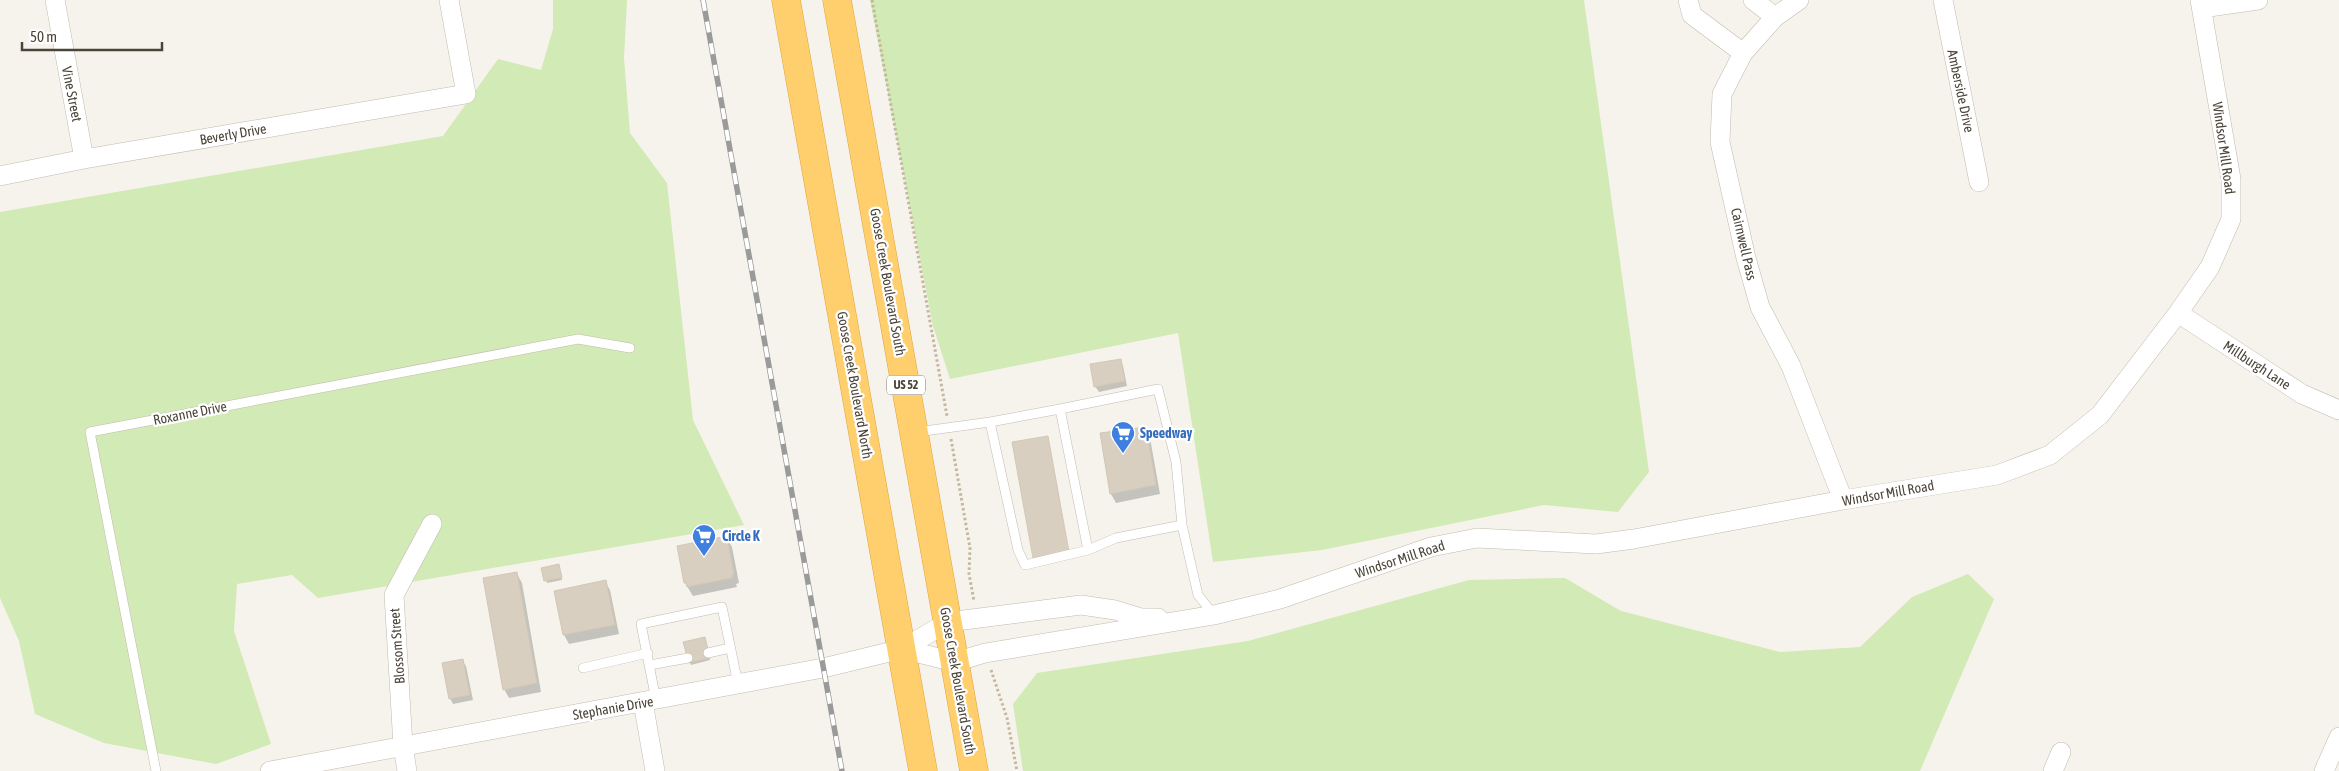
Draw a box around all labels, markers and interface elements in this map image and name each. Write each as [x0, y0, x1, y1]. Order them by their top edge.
scale bar [22, 20, 162, 52]
text: 50 m [30, 28, 57, 45]
street label: Amberside Drive [1944, 48, 1978, 134]
street label: Vine Street [59, 65, 85, 123]
street label: Windsor Mill Road [2210, 101, 2238, 195]
street label: Beverly Drive [198, 120, 268, 148]
street label: Cairnwell Pass [1728, 206, 1760, 282]
street label: Goose Creek Boulevard South [867, 207, 909, 357]
street label: Goose Creek Boulevard North [834, 310, 876, 460]
street label: Millburgh Lane [2220, 337, 2294, 393]
road number: US 52 [887, 376, 925, 394]
street label: Roxanne Drive [152, 398, 228, 428]
supermarket icon: Speedway [1110, 420, 1136, 454]
place label: Speedway [1140, 425, 1192, 441]
street label: Windsor Mill Road [1841, 477, 1935, 509]
supermarket icon: Circle K [691, 523, 717, 557]
place label: Circle K [722, 528, 760, 544]
street label: Windsor Mill Road [1353, 537, 1447, 581]
street label: Goose Creek Boulevard South [937, 606, 979, 756]
street label: Blossom Street [386, 608, 408, 684]
street label: Stephanie Drive [571, 693, 655, 723]

